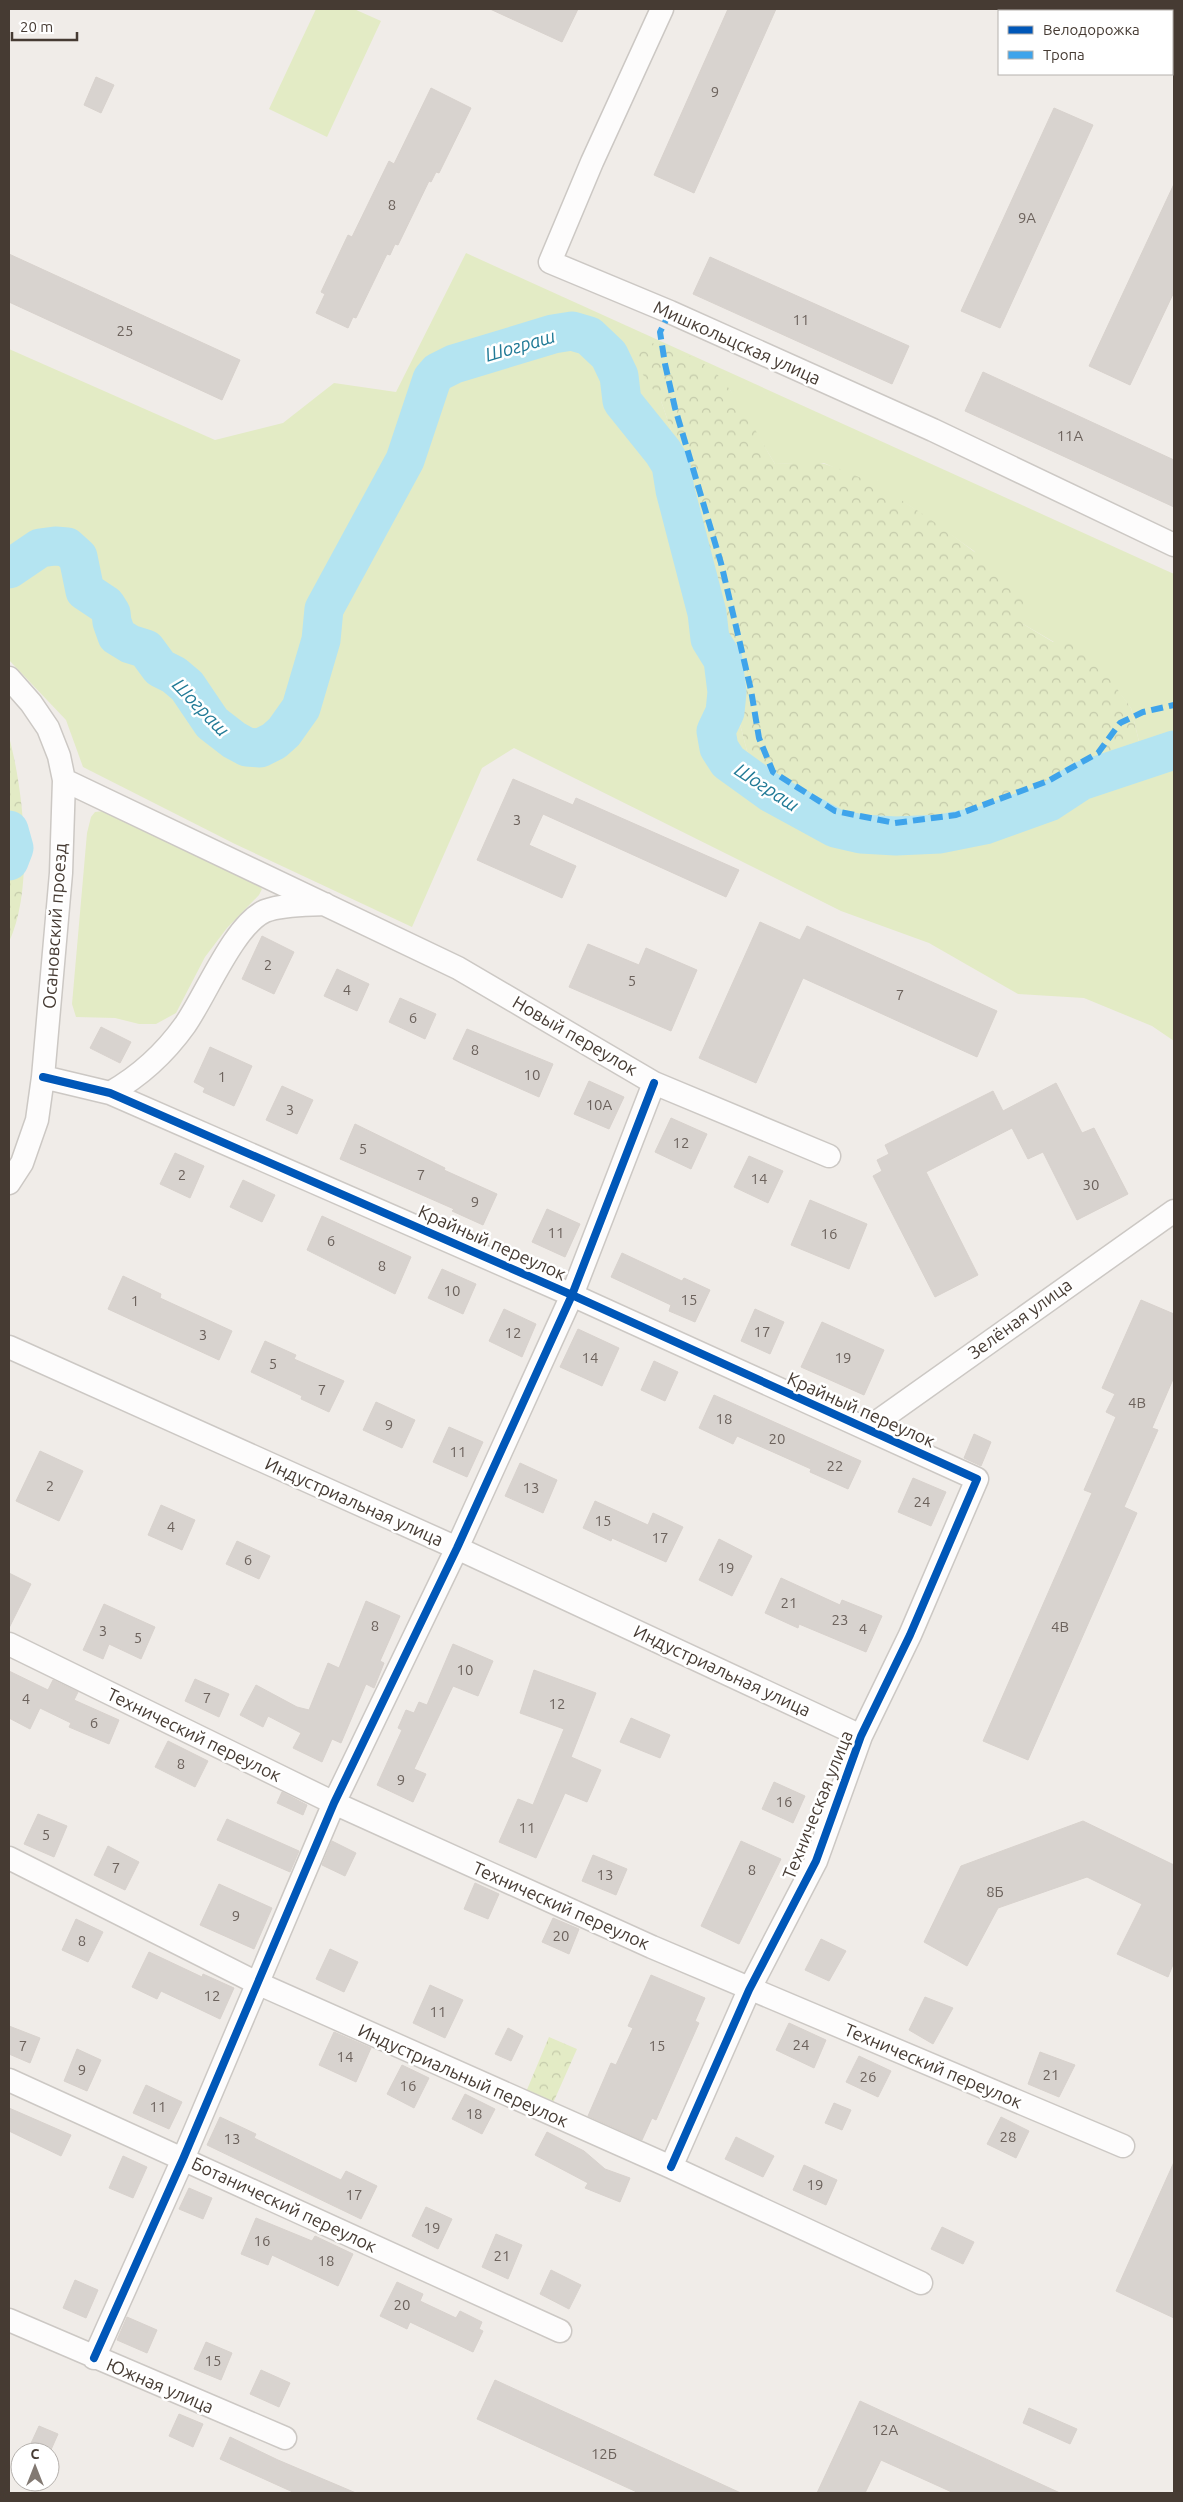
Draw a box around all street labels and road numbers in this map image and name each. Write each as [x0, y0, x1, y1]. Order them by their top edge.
street label: Мишкольцская улица [651, 296, 824, 388]
street label: Осановский проезд [38, 842, 70, 1009]
street label: Новый переулок [510, 991, 641, 1079]
street label: Крайный переулок [415, 1201, 569, 1284]
street label: Зелёная улица [964, 1274, 1075, 1363]
street label: Крайный переулок [784, 1368, 938, 1451]
street label: Индустриальная улица [262, 1453, 447, 1549]
street label: Индустриальная улица [631, 1620, 814, 1720]
street label: Технический переулок [104, 1683, 285, 1785]
street label: Техническая улица [778, 1727, 856, 1882]
street label: Технический переулок [470, 1857, 653, 1953]
street label: Технический переулок [841, 2019, 1025, 2112]
street label: Индустриальный переулок [355, 2020, 572, 2131]
street label: Ботанический переулок [189, 2152, 380, 2256]
street label: Южная улица [104, 2353, 217, 2417]

